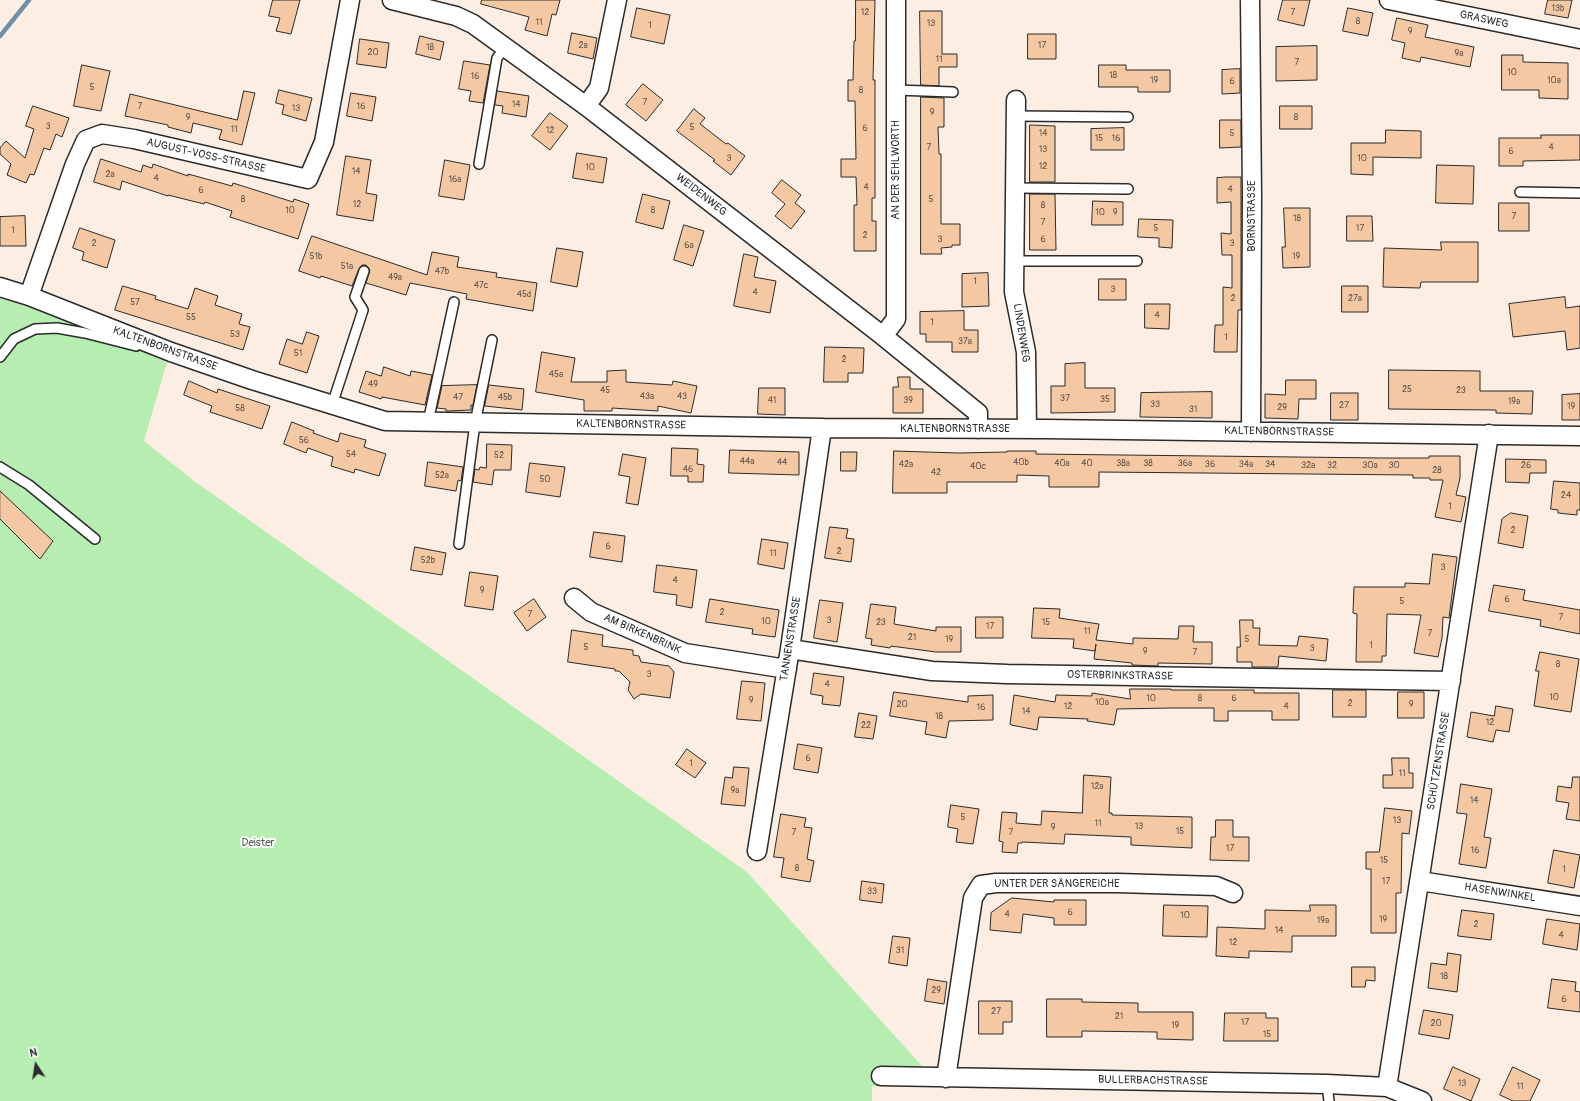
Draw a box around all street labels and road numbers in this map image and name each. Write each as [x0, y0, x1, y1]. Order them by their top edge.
street label: GRASWEG [1458, 8, 1510, 32]
street label: AN DER SEHLWORTH [889, 120, 903, 220]
street label: AUGUST-VOSS-STRASSE [145, 136, 267, 176]
street label: WEIDENWEG [673, 171, 729, 219]
street label: BORNSTRASSE [1245, 180, 1259, 252]
street label: LINDENWEG [1010, 303, 1032, 363]
street label: KALTENBORNSTRASSE [111, 324, 219, 374]
street label: KALTENBORNSTRASSE [576, 417, 686, 433]
street label: KALTENBORNSTRASSE [900, 422, 1010, 436]
street label: KALTENBORNSTRASSE [1224, 424, 1334, 440]
street label: TANNENSTRASSE [778, 596, 804, 682]
street label: AM BIRKENBRINK [601, 611, 683, 657]
street label: OSTERBRINKSTRASSE [1067, 668, 1173, 684]
street label: SCHÜTZENSTRASSE [1425, 711, 1453, 811]
street label: UNTER DER SÄNGEREICHE [994, 877, 1120, 891]
street label: HASENWINKEL [1463, 881, 1537, 905]
street label: BULLERBACHSTRASSE [1098, 1073, 1208, 1089]

